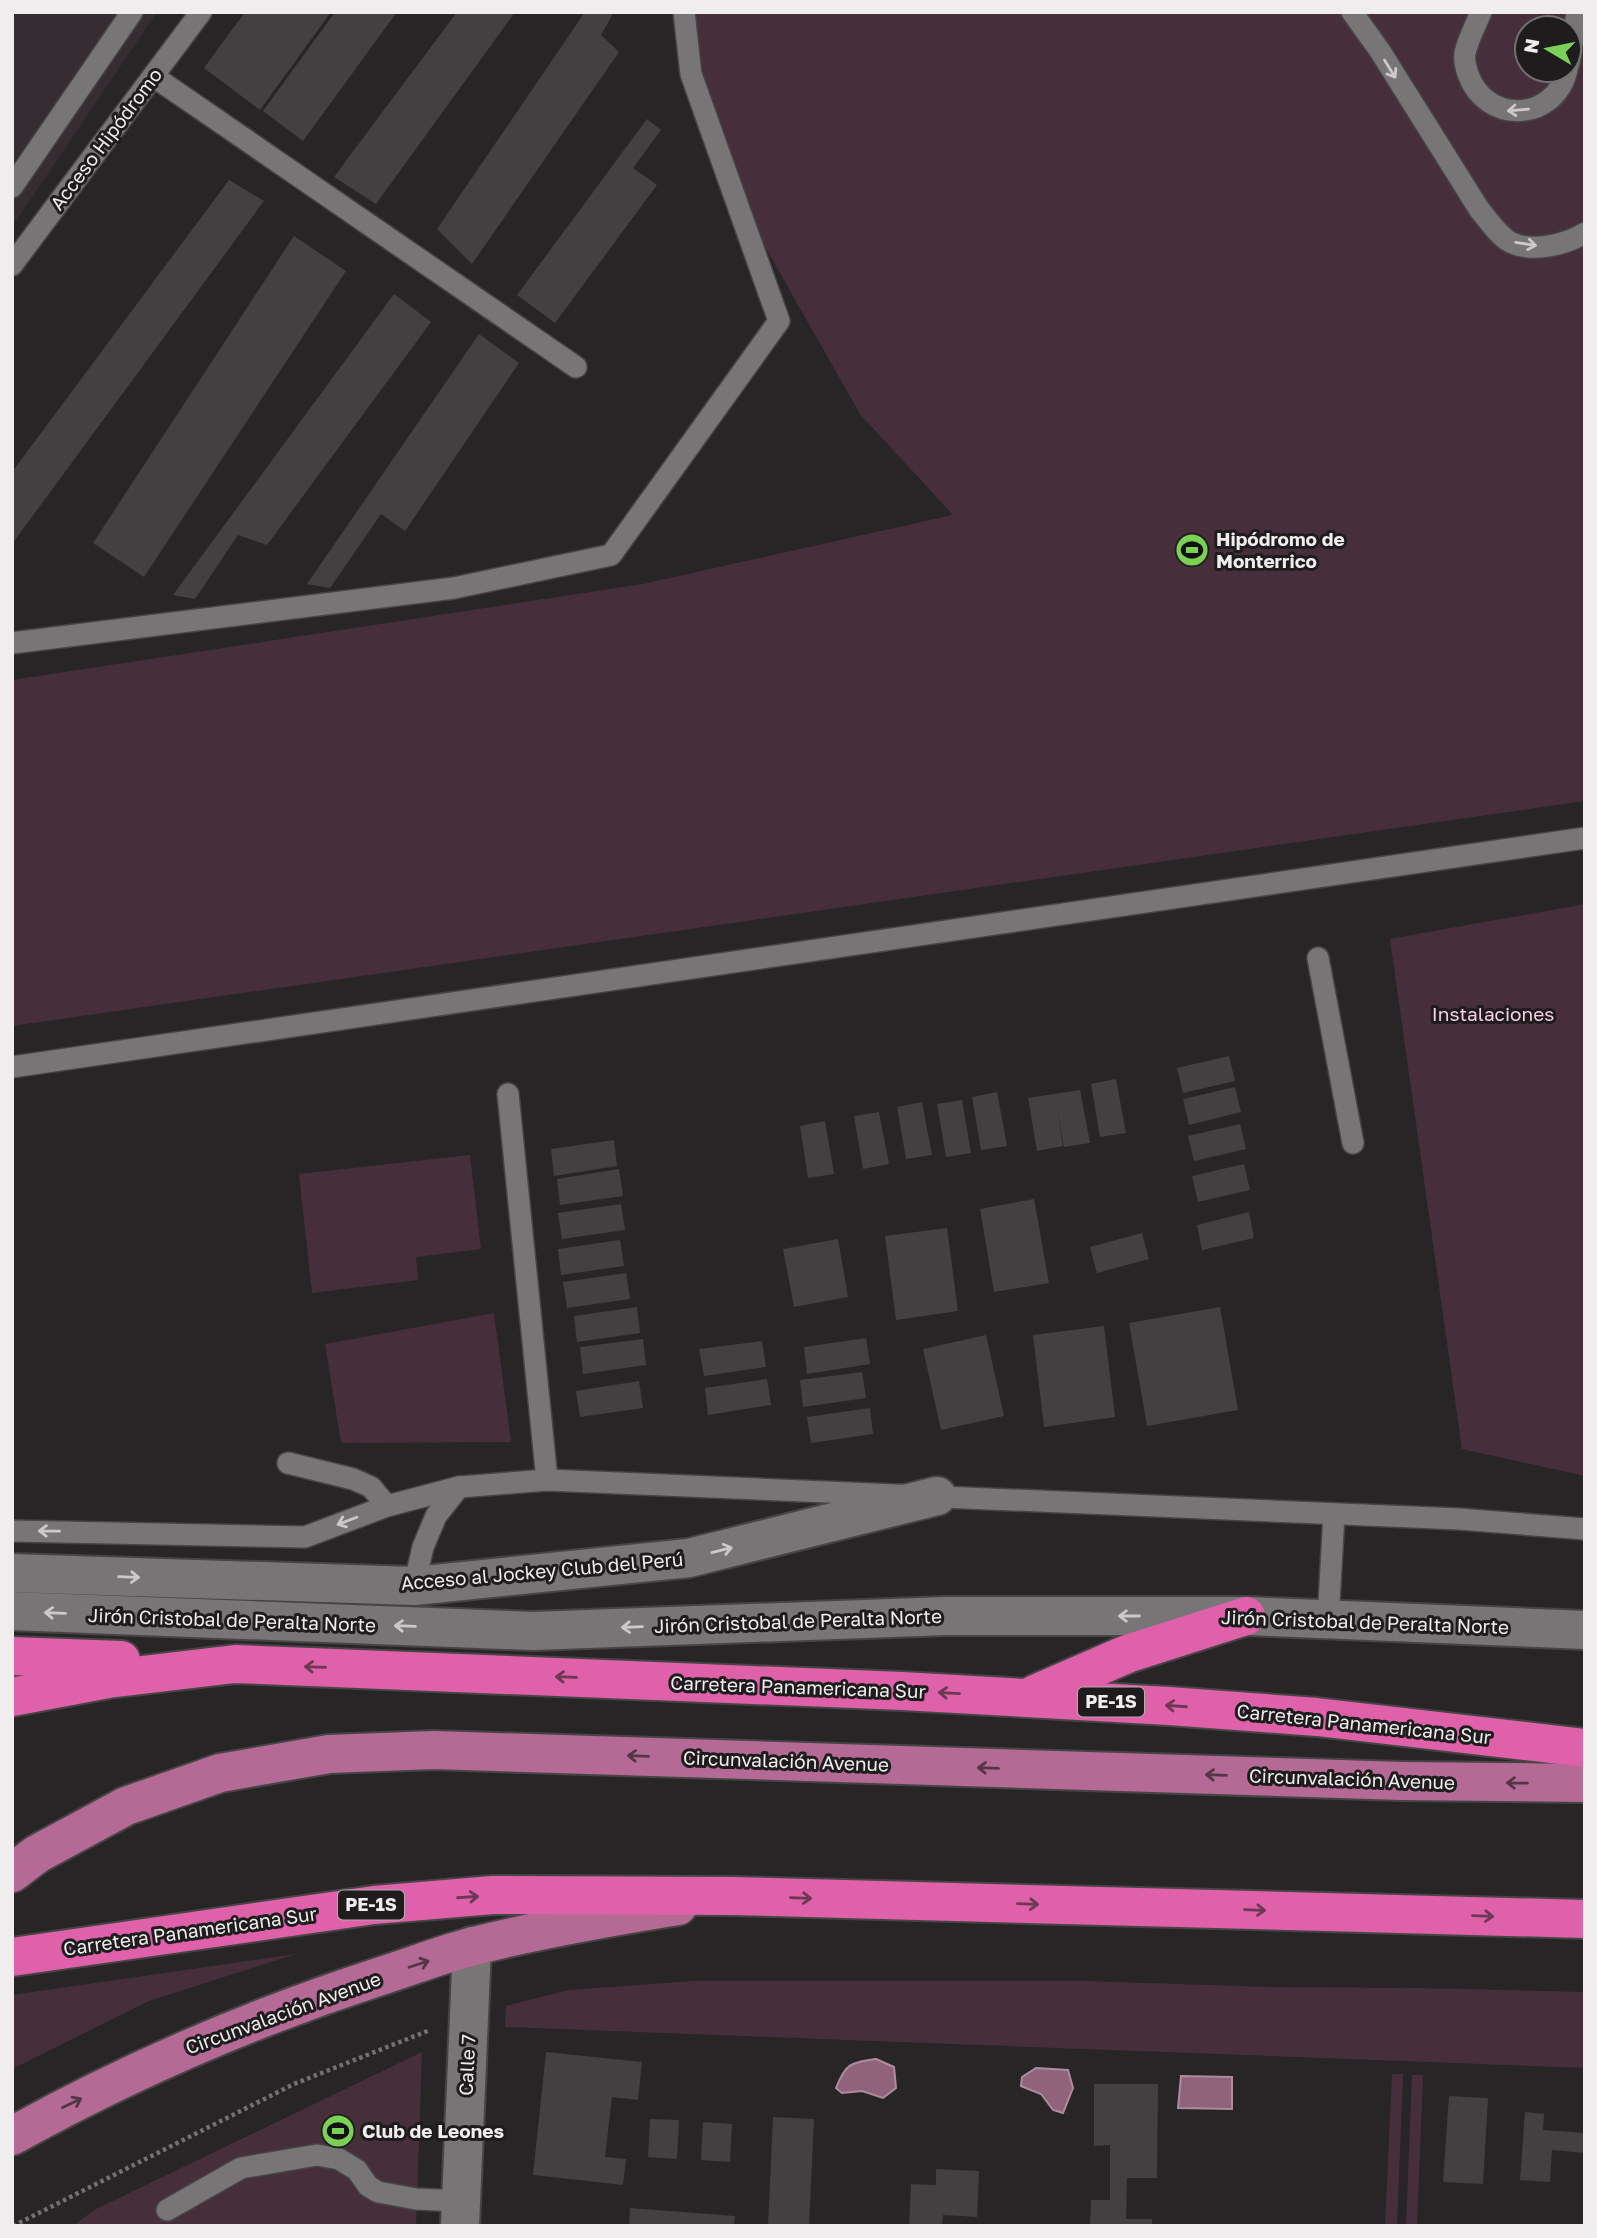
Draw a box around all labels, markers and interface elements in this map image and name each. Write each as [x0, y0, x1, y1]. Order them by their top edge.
north arrow [1513, 14, 1583, 84]
text: N [1518, 37, 1543, 55]
one-way arrow [1384, 58, 1398, 78]
street label: Acceso Hipódromo [45, 63, 166, 214]
one-way arrow [1507, 103, 1530, 116]
one-way arrow [1514, 238, 1537, 251]
place label: Hipódromo de Monterrico [1216, 527, 1345, 572]
sports icon: Hipódromo de Monterrico [1173, 531, 1211, 569]
park label: Instalaciones [1432, 1002, 1554, 1025]
one-way arrow [337, 1516, 358, 1528]
one-way arrow [38, 1525, 61, 1538]
one-way arrow [710, 1543, 733, 1556]
street label: Acceso al Jockey Club del Perú [400, 1547, 684, 1594]
one-way arrow [118, 1570, 141, 1583]
street label: Jirón Cristobal de Peralta Norte [88, 1603, 376, 1636]
street label: Jirón Cristobal de Peralta Norte [654, 1604, 942, 1637]
street label: Jirón Cristobal de Peralta Norte [1221, 1605, 1509, 1638]
one-way arrow [44, 1606, 67, 1619]
one-way arrow [1118, 1609, 1141, 1623]
one-way arrow [394, 1620, 417, 1633]
one-way arrow [621, 1621, 644, 1634]
one-way arrow [303, 1661, 326, 1674]
one-way arrow [555, 1671, 578, 1684]
street label: Carretera Panamericana Sur [670, 1671, 927, 1702]
one-way arrow [937, 1687, 960, 1700]
road number: PE-1S [1078, 1688, 1144, 1716]
one-way arrow [1165, 1699, 1188, 1712]
street label: Carretera Panamericana Sur [1236, 1699, 1493, 1748]
street label: Circunvalación Avenue [682, 1745, 890, 1776]
one-way arrow [627, 1750, 650, 1763]
one-way arrow [977, 1761, 1000, 1774]
street label: Circunvalación Avenue [1248, 1763, 1456, 1794]
one-way arrow [1204, 1768, 1227, 1781]
one-way arrow [1505, 1776, 1528, 1789]
one-way arrow [457, 1890, 479, 1903]
road number: PE-1S [338, 1891, 404, 1920]
one-way arrow [789, 1891, 812, 1905]
one-way arrow [1016, 1898, 1039, 1911]
street label: Carretera Panamericana Sur [62, 1901, 319, 1960]
one-way arrow [1244, 1904, 1267, 1917]
one-way arrow [1471, 1910, 1494, 1923]
one-way arrow [408, 1956, 430, 1969]
street label: Circunvalación Avenue [182, 1966, 384, 2059]
street label: Calle 7 [453, 2034, 480, 2096]
one-way arrow [61, 2096, 82, 2110]
sports icon: Club de Leones [319, 2112, 357, 2150]
place label: Club de Leones [362, 2119, 504, 2142]

